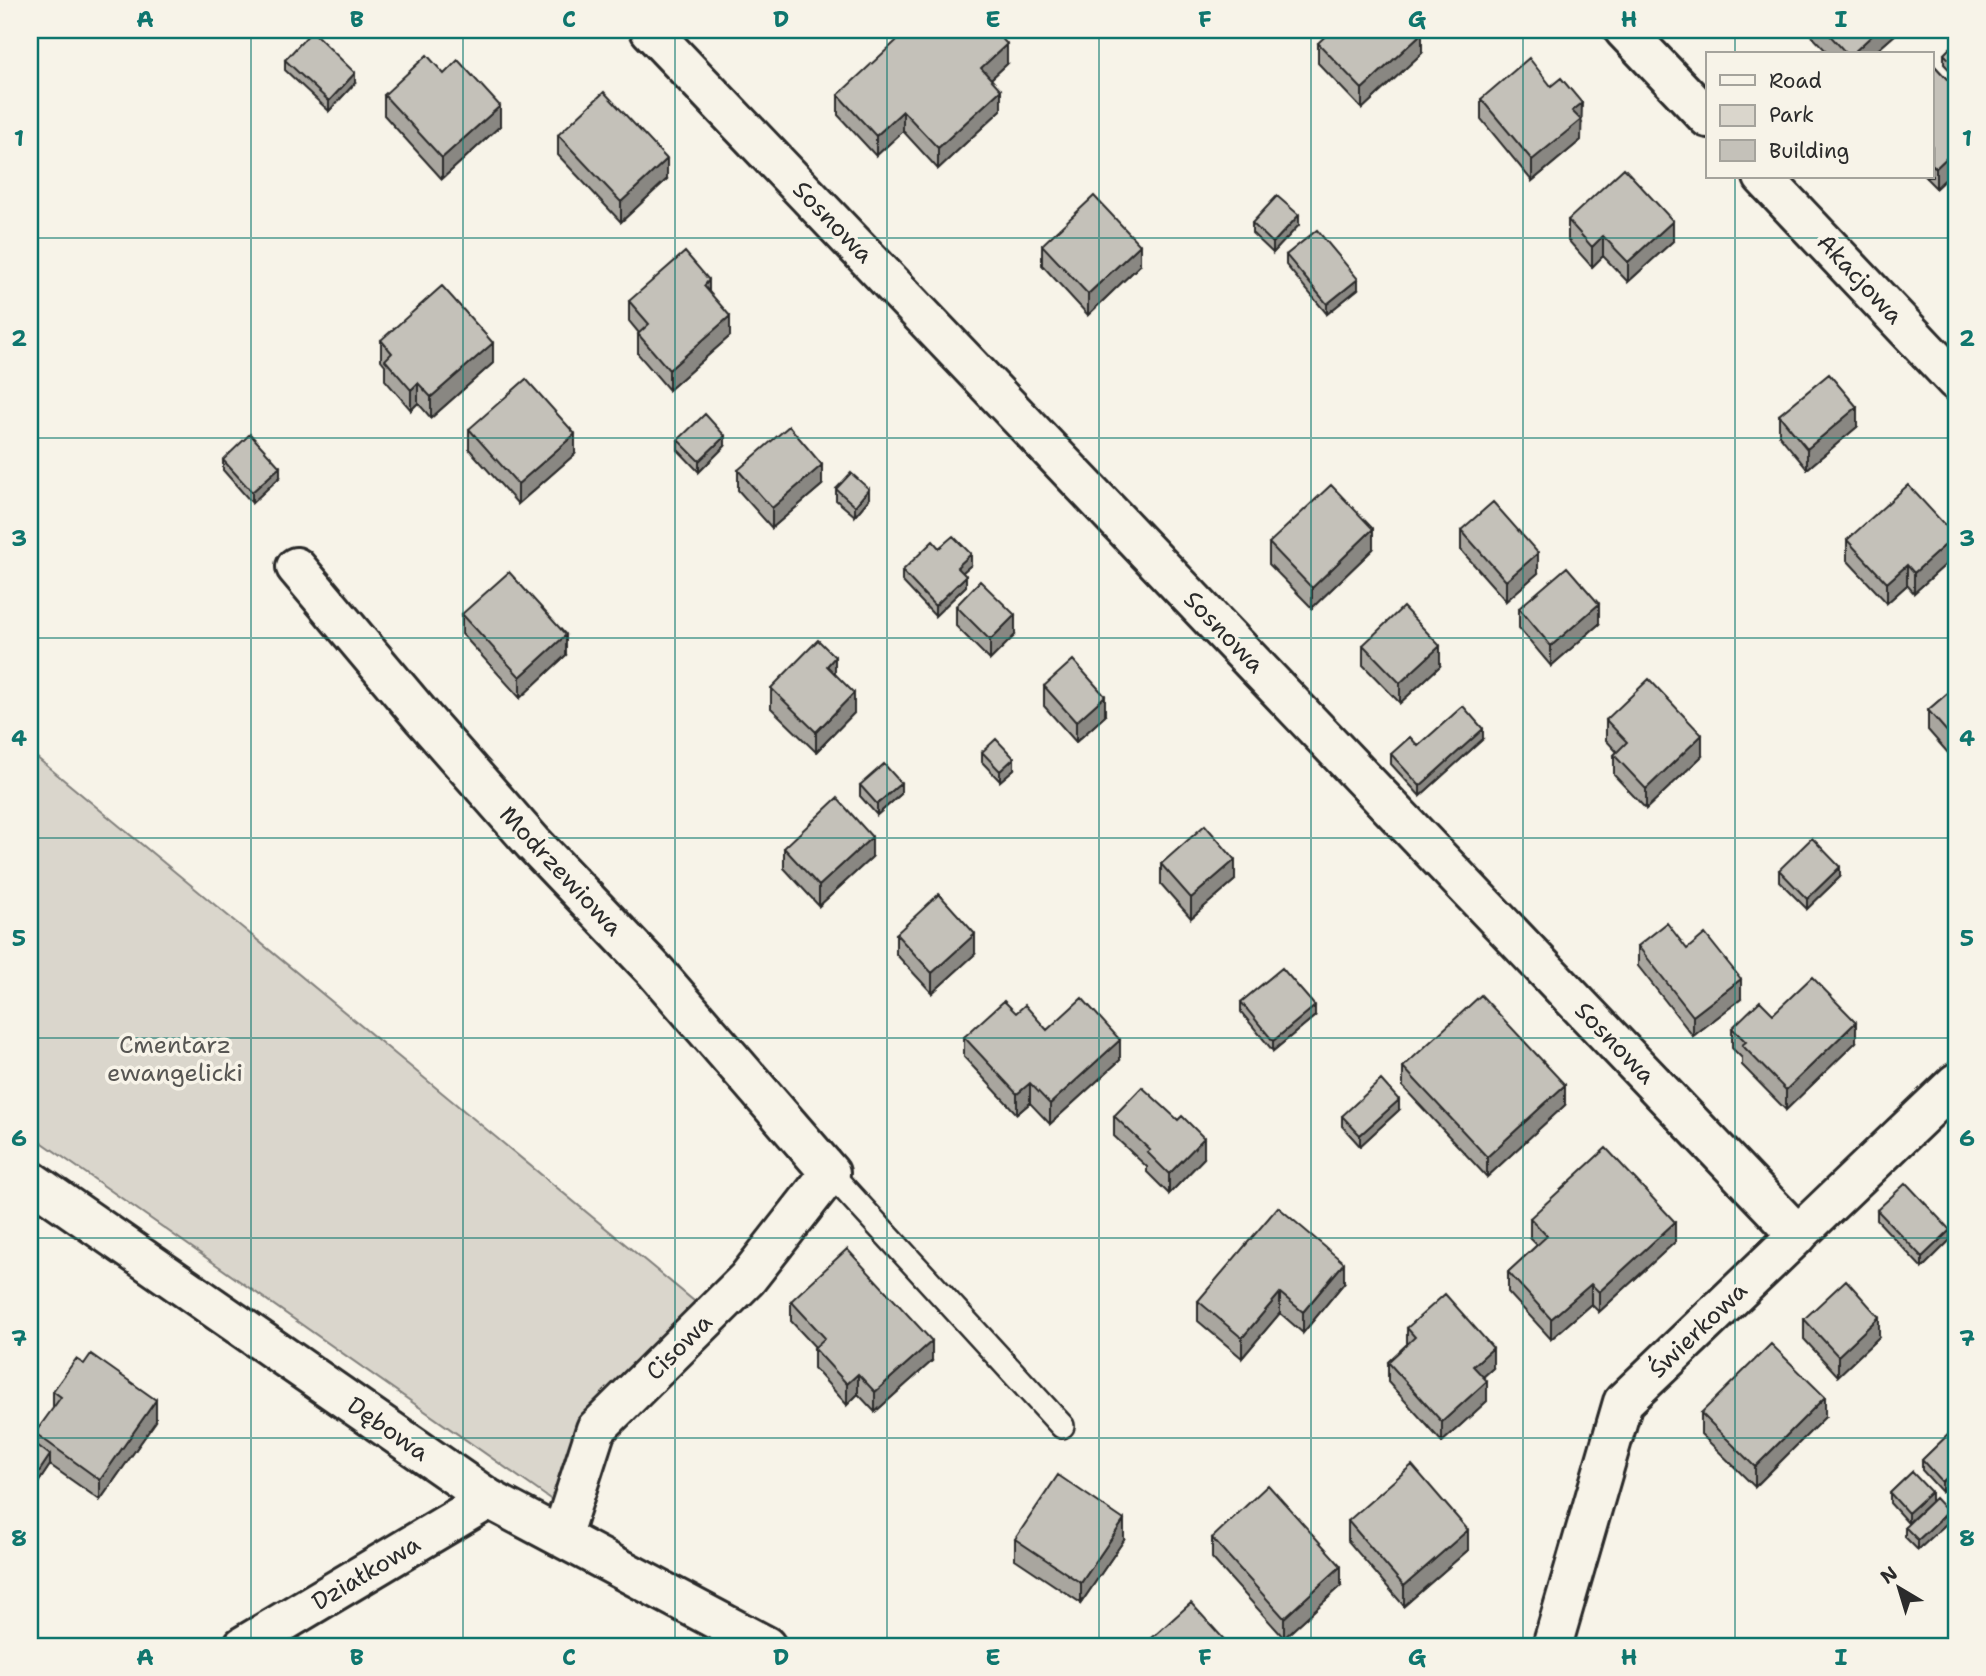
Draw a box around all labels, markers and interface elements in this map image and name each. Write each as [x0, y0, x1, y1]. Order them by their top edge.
text: A [136, 4, 154, 34]
text: B [350, 4, 364, 34]
text: C [562, 4, 576, 34]
text: D [773, 4, 789, 34]
text: E [985, 4, 1001, 34]
text: F [1198, 4, 1212, 34]
text: G [1408, 4, 1427, 34]
text: H [1621, 4, 1637, 34]
text: I [1835, 4, 1848, 34]
legend [1706, 52, 1934, 178]
text: Road [1769, 67, 1822, 95]
text: Park [1769, 101, 1814, 129]
text: 1 [14, 123, 24, 153]
text: 1 [1962, 123, 1972, 153]
text: Building [1769, 137, 1849, 165]
street label: Sosnowa [786, 174, 880, 270]
street label: Akacjowa [1810, 227, 1910, 331]
text: 2 [11, 323, 27, 353]
text: 2 [1959, 323, 1975, 353]
text: 3 [11, 523, 27, 553]
text: 3 [1959, 523, 1975, 553]
street label: Sosnowa [1177, 584, 1271, 680]
text: 4 [11, 723, 27, 753]
text: 4 [1959, 723, 1975, 753]
street label: Modrzewiowa [492, 799, 630, 943]
text: 5 [12, 923, 26, 953]
text: 5 [1960, 923, 1974, 953]
street label: Sosnowa [1568, 995, 1662, 1091]
park label: Cmentarz ewangelicki [107, 1029, 243, 1089]
text: 6 [11, 1123, 27, 1153]
text: 6 [1959, 1123, 1975, 1153]
street label: Świerkowa [1642, 1275, 1754, 1385]
street label: Cisowa [639, 1307, 719, 1387]
text: 7 [11, 1323, 27, 1353]
text: 7 [1959, 1323, 1975, 1353]
street label: Dębowa [341, 1389, 435, 1469]
text: 8 [11, 1523, 27, 1553]
text: 8 [1959, 1523, 1975, 1553]
street label: Działkowa [306, 1528, 426, 1618]
north arrow [1864, 1554, 1934, 1624]
text: N [1875, 1561, 1902, 1589]
text: A [136, 1642, 154, 1672]
text: B [350, 1642, 364, 1672]
text: C [562, 1642, 576, 1672]
text: D [773, 1642, 789, 1672]
text: E [985, 1642, 1001, 1672]
text: F [1198, 1642, 1212, 1672]
text: G [1408, 1642, 1427, 1672]
text: H [1621, 1642, 1637, 1672]
text: I [1835, 1642, 1848, 1672]

